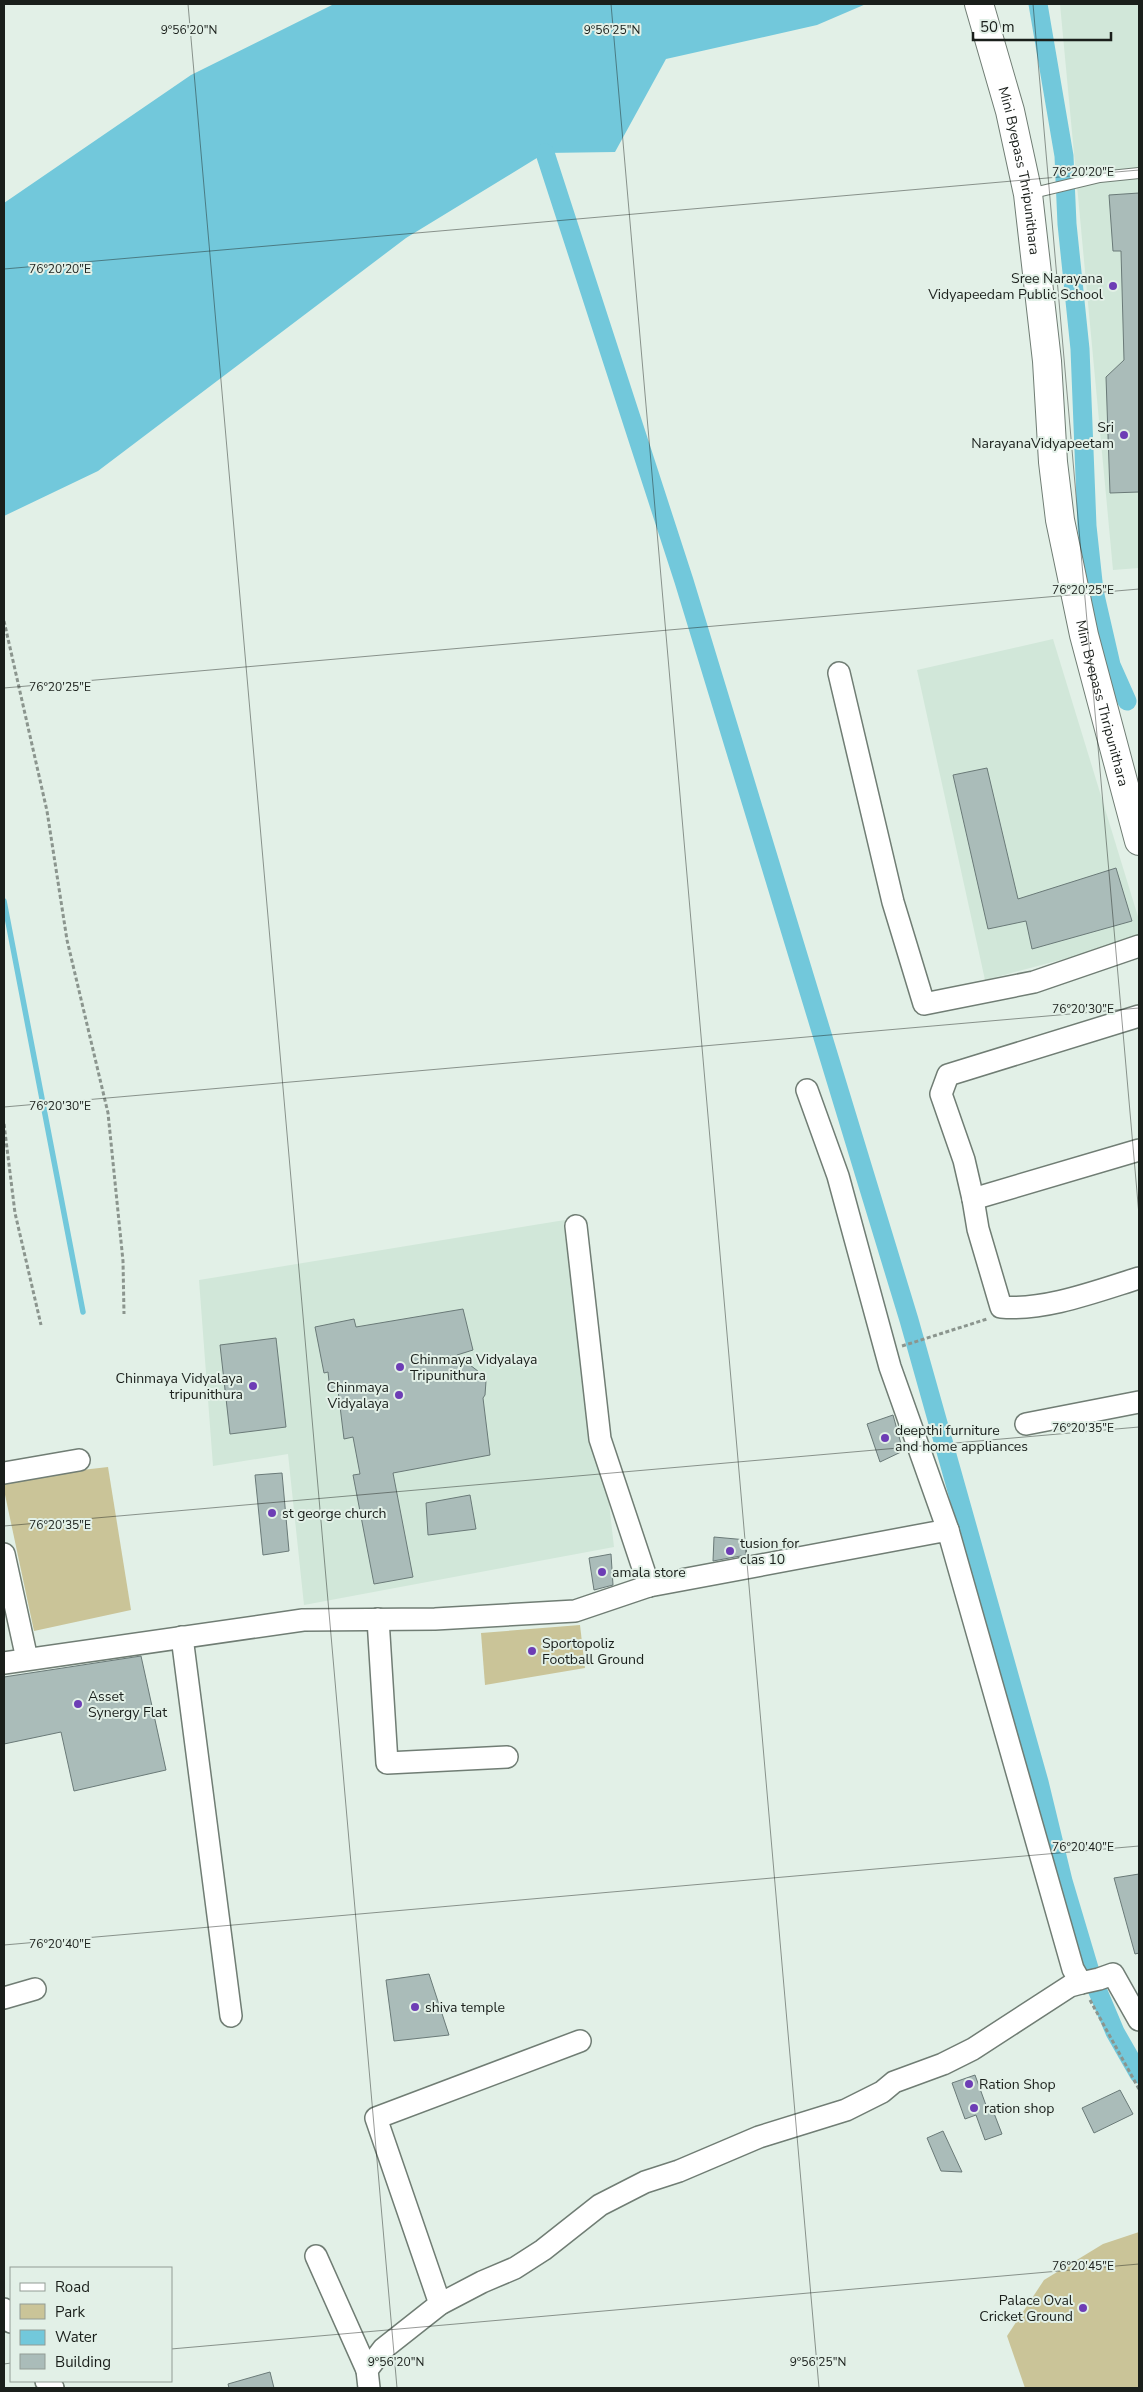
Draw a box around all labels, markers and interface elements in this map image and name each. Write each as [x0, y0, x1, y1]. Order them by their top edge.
scale bar [973, 10, 1110, 42]
text: 50 m [980, 17, 1015, 37]
text: 9°56'20"N [161, 22, 217, 38]
text: 9°56'25"N [584, 22, 640, 38]
street label: Mini Byepass Thripunithara [994, 84, 1044, 256]
text: 76°20'20"E [1052, 164, 1114, 180]
text: 76°20'20"E [29, 261, 91, 277]
place label: Sree Narayana Vidyapeedam Public School [927, 269, 1104, 304]
marker: Sree Narayana Vidyapeedam Public School [1107, 280, 1119, 292]
place label: Sri NarayanaVidyapeetam [971, 418, 1114, 453]
marker: Sri NarayanaVidyapeetam [1118, 429, 1130, 441]
text: 76°20'25"E [1052, 582, 1114, 598]
street label: Mini Byepass Thripunithara [1072, 618, 1133, 788]
text: 76°20'25"E [29, 679, 91, 695]
text: 76°20'30"E [1052, 1001, 1114, 1017]
text: 76°20'30"E [29, 1098, 91, 1114]
place label: Chinmaya Vidyalaya Tripunithura [410, 1350, 537, 1385]
marker: Chinmaya Vidyalaya Tripunithura [394, 1361, 406, 1373]
place label: Chinmaya Vidyalaya tripunithura [116, 1369, 243, 1404]
place label: Chinmaya Vidyalaya [326, 1378, 389, 1413]
marker: Chinmaya Vidyalaya tripunithura [247, 1380, 259, 1392]
marker: Chinmaya Vidyalaya [393, 1389, 405, 1401]
text: 76°20'35"E [1052, 1420, 1114, 1436]
place label: deepthi furniture and home appliances [895, 1421, 1028, 1456]
marker: deepthi furniture and home appliances [879, 1432, 891, 1444]
place label: st george church [282, 1504, 386, 1523]
marker: st george church [266, 1507, 278, 1519]
text: 76°20'35"E [29, 1517, 91, 1533]
place label: tusion for clas 10 [740, 1534, 799, 1569]
marker: tusion for clas 10 [724, 1545, 736, 1557]
place label: amala store [612, 1563, 686, 1582]
marker: amala store [596, 1566, 608, 1578]
place label: Sportopoliz Football Ground [542, 1634, 644, 1669]
marker: Sportopoliz Football Ground [526, 1645, 538, 1657]
place label: Asset Synergy Flat [88, 1687, 167, 1722]
marker: Asset Synergy Flat [72, 1698, 84, 1710]
text: 76°20'40"E [1052, 1839, 1114, 1855]
text: 76°20'40"E [29, 1936, 91, 1952]
place label: shiva temple [425, 1998, 505, 2017]
marker: shiva temple [409, 2001, 421, 2013]
place label: Ration Shop [979, 2075, 1056, 2094]
marker: Ration Shop [963, 2078, 975, 2090]
place label: ration shop [984, 2099, 1054, 2118]
marker: ration shop [968, 2102, 980, 2114]
text: 76°20'45"E [1052, 2258, 1114, 2274]
legend [10, 2267, 172, 2382]
text: Road [55, 2277, 90, 2297]
place label: Palace Oval Cricket Ground [979, 2291, 1074, 2326]
text: Park [55, 2302, 85, 2322]
marker: Palace Oval Cricket Ground [1077, 2302, 1089, 2314]
text: Water [55, 2327, 98, 2347]
text: Building [55, 2352, 111, 2372]
text: 9°56'20"N [368, 2354, 424, 2370]
text: 9°56'25"N [790, 2354, 846, 2370]

